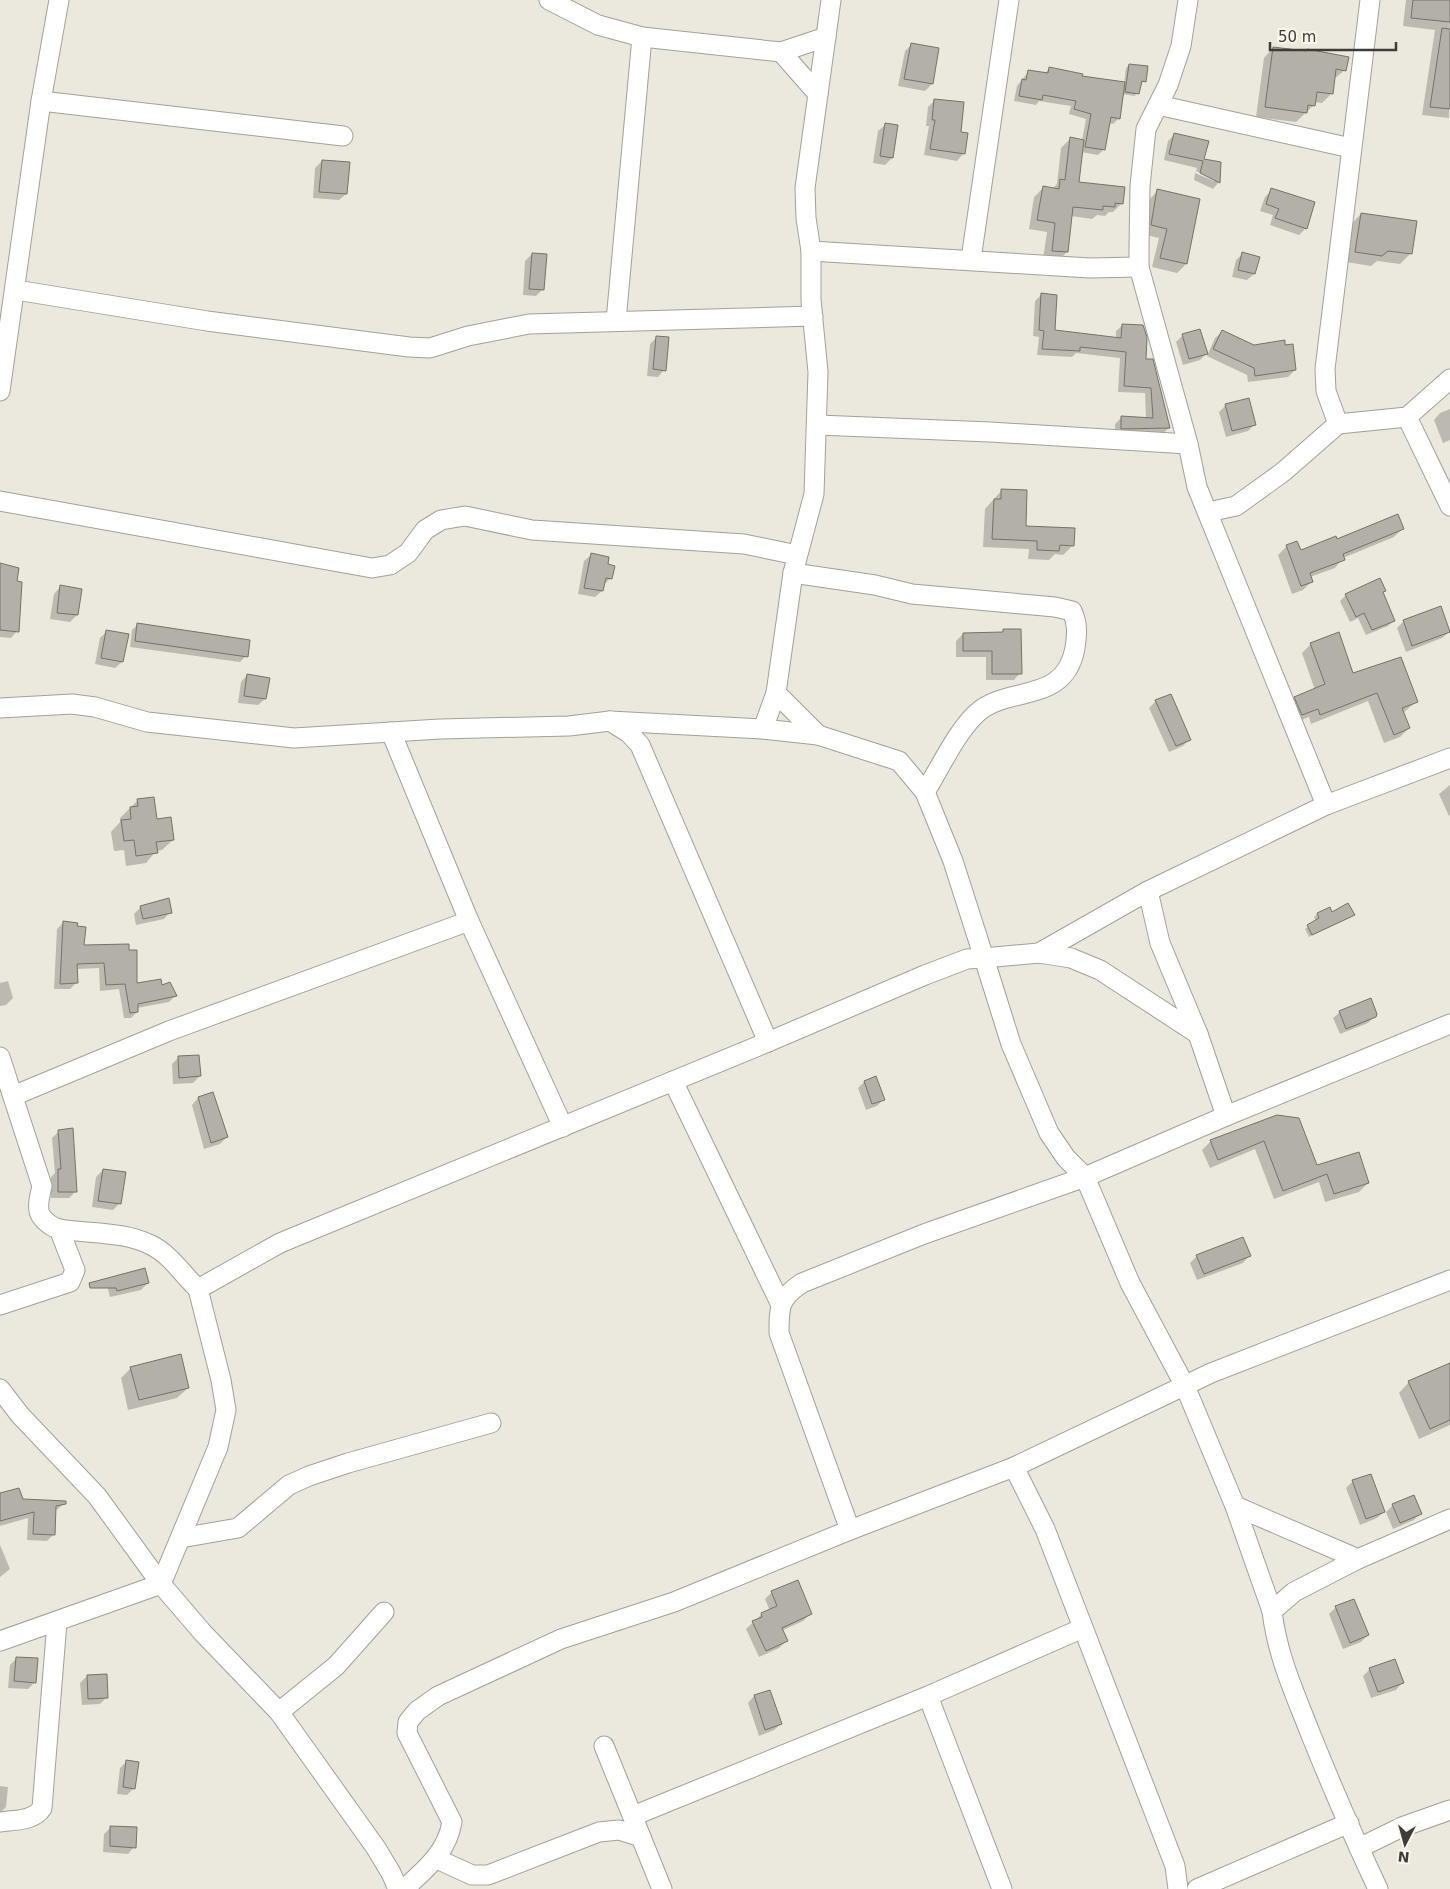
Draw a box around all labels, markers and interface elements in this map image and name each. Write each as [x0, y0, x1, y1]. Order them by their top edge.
scale bar [1270, 20, 1396, 52]
text: 50 m [1278, 28, 1316, 46]
north arrow [1380, 1819, 1430, 1869]
text: N [1397, 1848, 1410, 1865]

